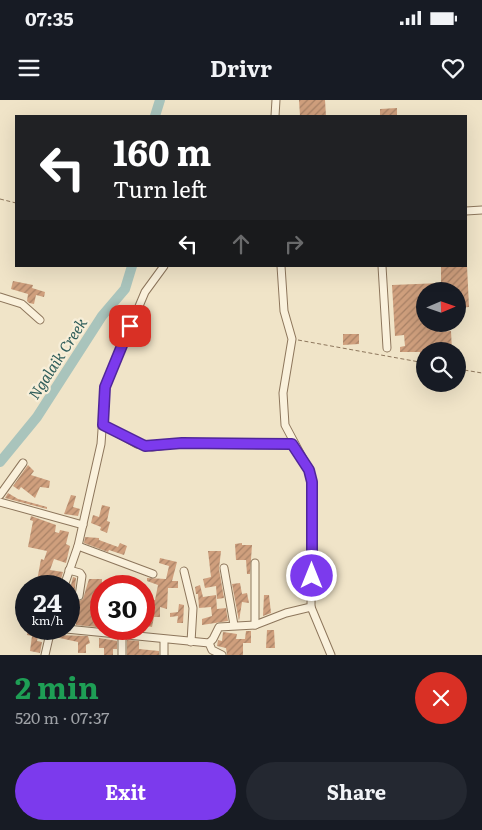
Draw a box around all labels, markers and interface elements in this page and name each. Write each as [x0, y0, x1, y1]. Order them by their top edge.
text: 07:35 [25, 4, 74, 32]
text: Drivr [210, 51, 272, 84]
icon: menu [15, 54, 43, 82]
icon: heart [439, 54, 467, 82]
text: 160 m [113, 125, 211, 177]
icon: left [30, 135, 95, 200]
text: Turn left [113, 172, 207, 205]
icon: left [174, 230, 202, 258]
icon: ahead [227, 230, 255, 258]
icon: right [280, 230, 308, 258]
north arrow [416, 282, 466, 332]
map controls [416, 282, 466, 392]
pin [109, 305, 151, 347]
water label: Ngalaik Creek [22, 312, 92, 403]
icon: arrive [116, 312, 144, 340]
button: search [416, 342, 466, 392]
position arrow [285, 549, 337, 601]
speed limit sign: 30 [90, 575, 155, 640]
text: 24 [33, 583, 62, 620]
text: km/h [32, 611, 63, 629]
text: 2 min [15, 664, 99, 708]
button: close [415, 672, 467, 724]
text: 520 m · 07:37 [15, 705, 109, 729]
button: Exit [15, 762, 236, 820]
button: Share [246, 762, 467, 820]

